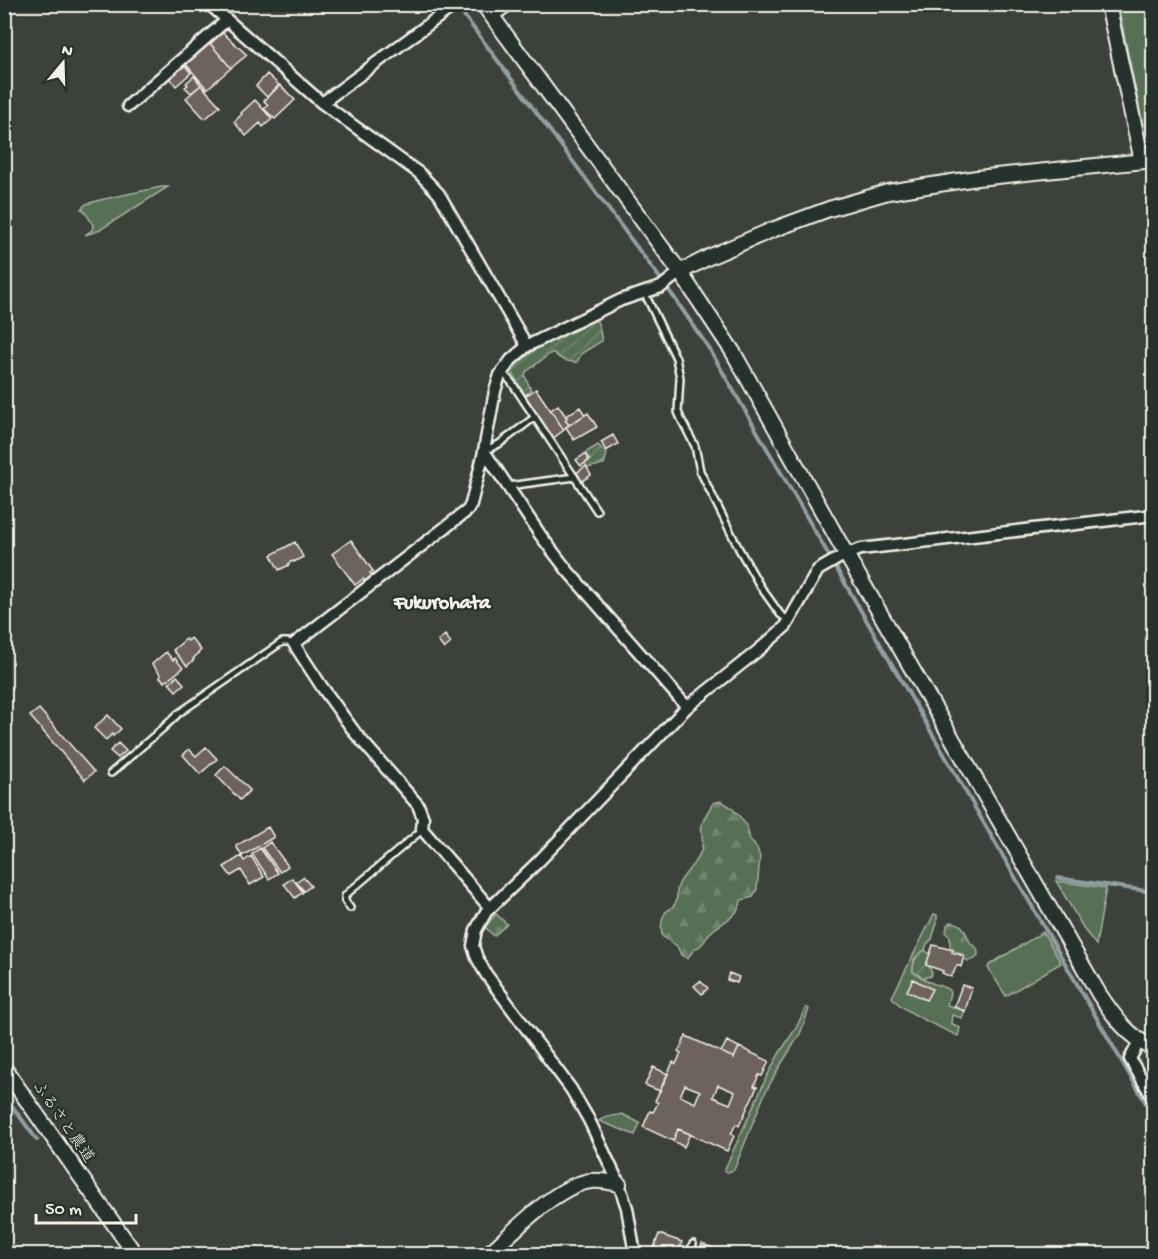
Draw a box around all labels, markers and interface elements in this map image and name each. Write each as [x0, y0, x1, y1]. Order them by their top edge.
north arrow [33, 33, 93, 93]
text: N [59, 41, 75, 63]
district label: Fukurohata [393, 593, 491, 616]
street label: ふるさと農道 [27, 1077, 99, 1168]
scale bar [36, 1187, 136, 1225]
text: 50 m [45, 1200, 82, 1221]

